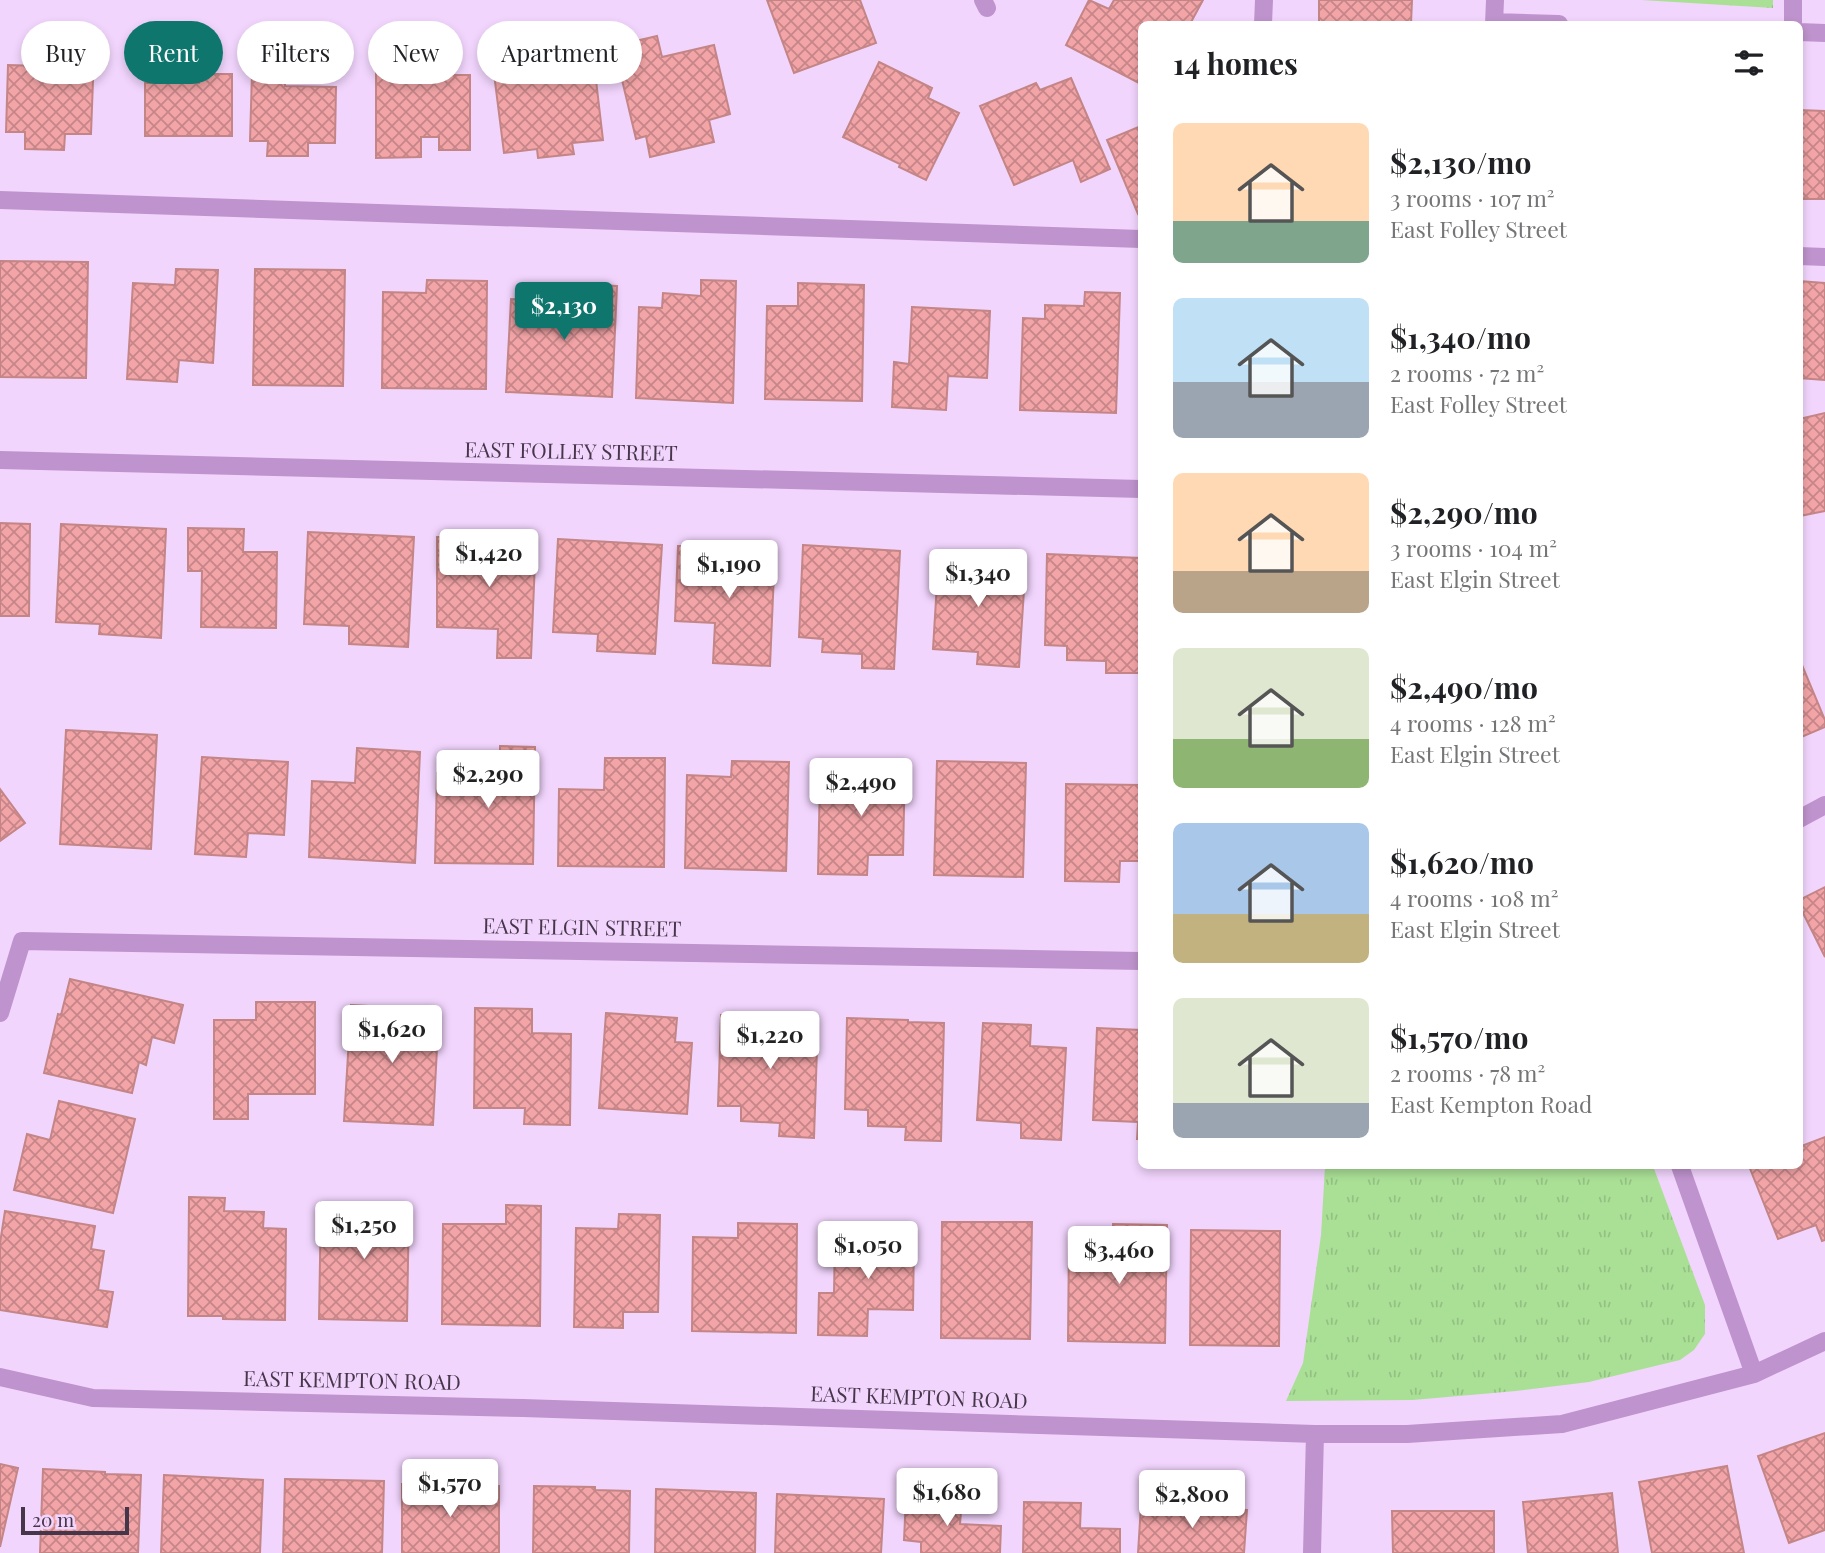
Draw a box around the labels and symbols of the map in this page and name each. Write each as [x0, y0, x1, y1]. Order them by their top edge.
pin: $2,130 [507, 282, 621, 342]
street label: EAST FOLLEY STREET [464, 434, 678, 466]
pin: $1,420 [432, 530, 546, 589]
pin: $1,190 [672, 540, 786, 600]
pin: $1,340 [921, 550, 1035, 609]
pin: $2,290 [431, 750, 545, 810]
pin: $2,490 [804, 758, 918, 818]
street label: EAST ELGIN STREET [482, 910, 682, 942]
pin: $1,620 [335, 1006, 449, 1065]
pin: $1,220 [713, 1012, 827, 1071]
pin: $1,250 [307, 1202, 421, 1261]
pin: $1,050 [811, 1222, 925, 1281]
pin: $3,460 [1062, 1226, 1176, 1286]
street label: EAST KEMPTON ROAD [243, 1363, 461, 1395]
street label: EAST KEMPTON ROAD [810, 1378, 1028, 1414]
pin: $1,570 [393, 1460, 507, 1519]
pin: $1,680 [890, 1468, 1004, 1528]
pin: $2,800 [1135, 1470, 1249, 1530]
scale bar [21, 1504, 130, 1536]

